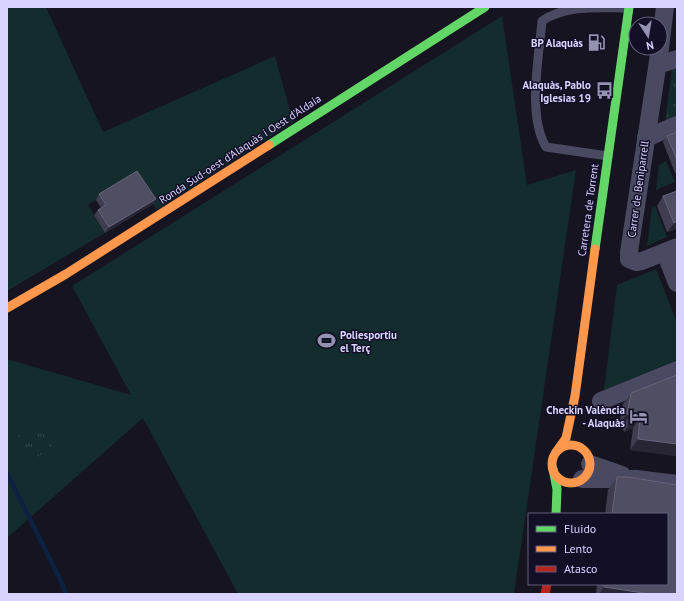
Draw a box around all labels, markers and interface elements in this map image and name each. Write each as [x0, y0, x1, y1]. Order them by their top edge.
north arrow [628, 16, 668, 56]
fuel station icon: BP Alaquàs [586, 33, 606, 53]
place label: BP Alaquàs [531, 36, 583, 50]
text: N [645, 38, 655, 53]
place label: Alaquàs, Pablo Iglesias 19 [522, 78, 591, 105]
bus stop icon: Alaquàs, Pablo Iglesias 19 [594, 81, 614, 101]
street label: Ronda Sud-oest d'Alaquàs i Oest d'Aldaia [156, 91, 324, 207]
street label: Carrer de Beniparrell [624, 139, 652, 238]
street label: Carretera de Torrent [575, 162, 601, 257]
place label: Poliesportiu el Terç [340, 328, 397, 355]
sports icon: Poliesportiu el Terç [317, 331, 337, 351]
place label: Checkin València - Alaquàs [546, 403, 625, 430]
hotel icon: Checkin València - Alaquàs [628, 406, 648, 426]
legend [528, 513, 668, 585]
text: Fluido [564, 521, 596, 536]
text: Lento [564, 541, 593, 556]
text: Atasco [564, 561, 597, 576]

